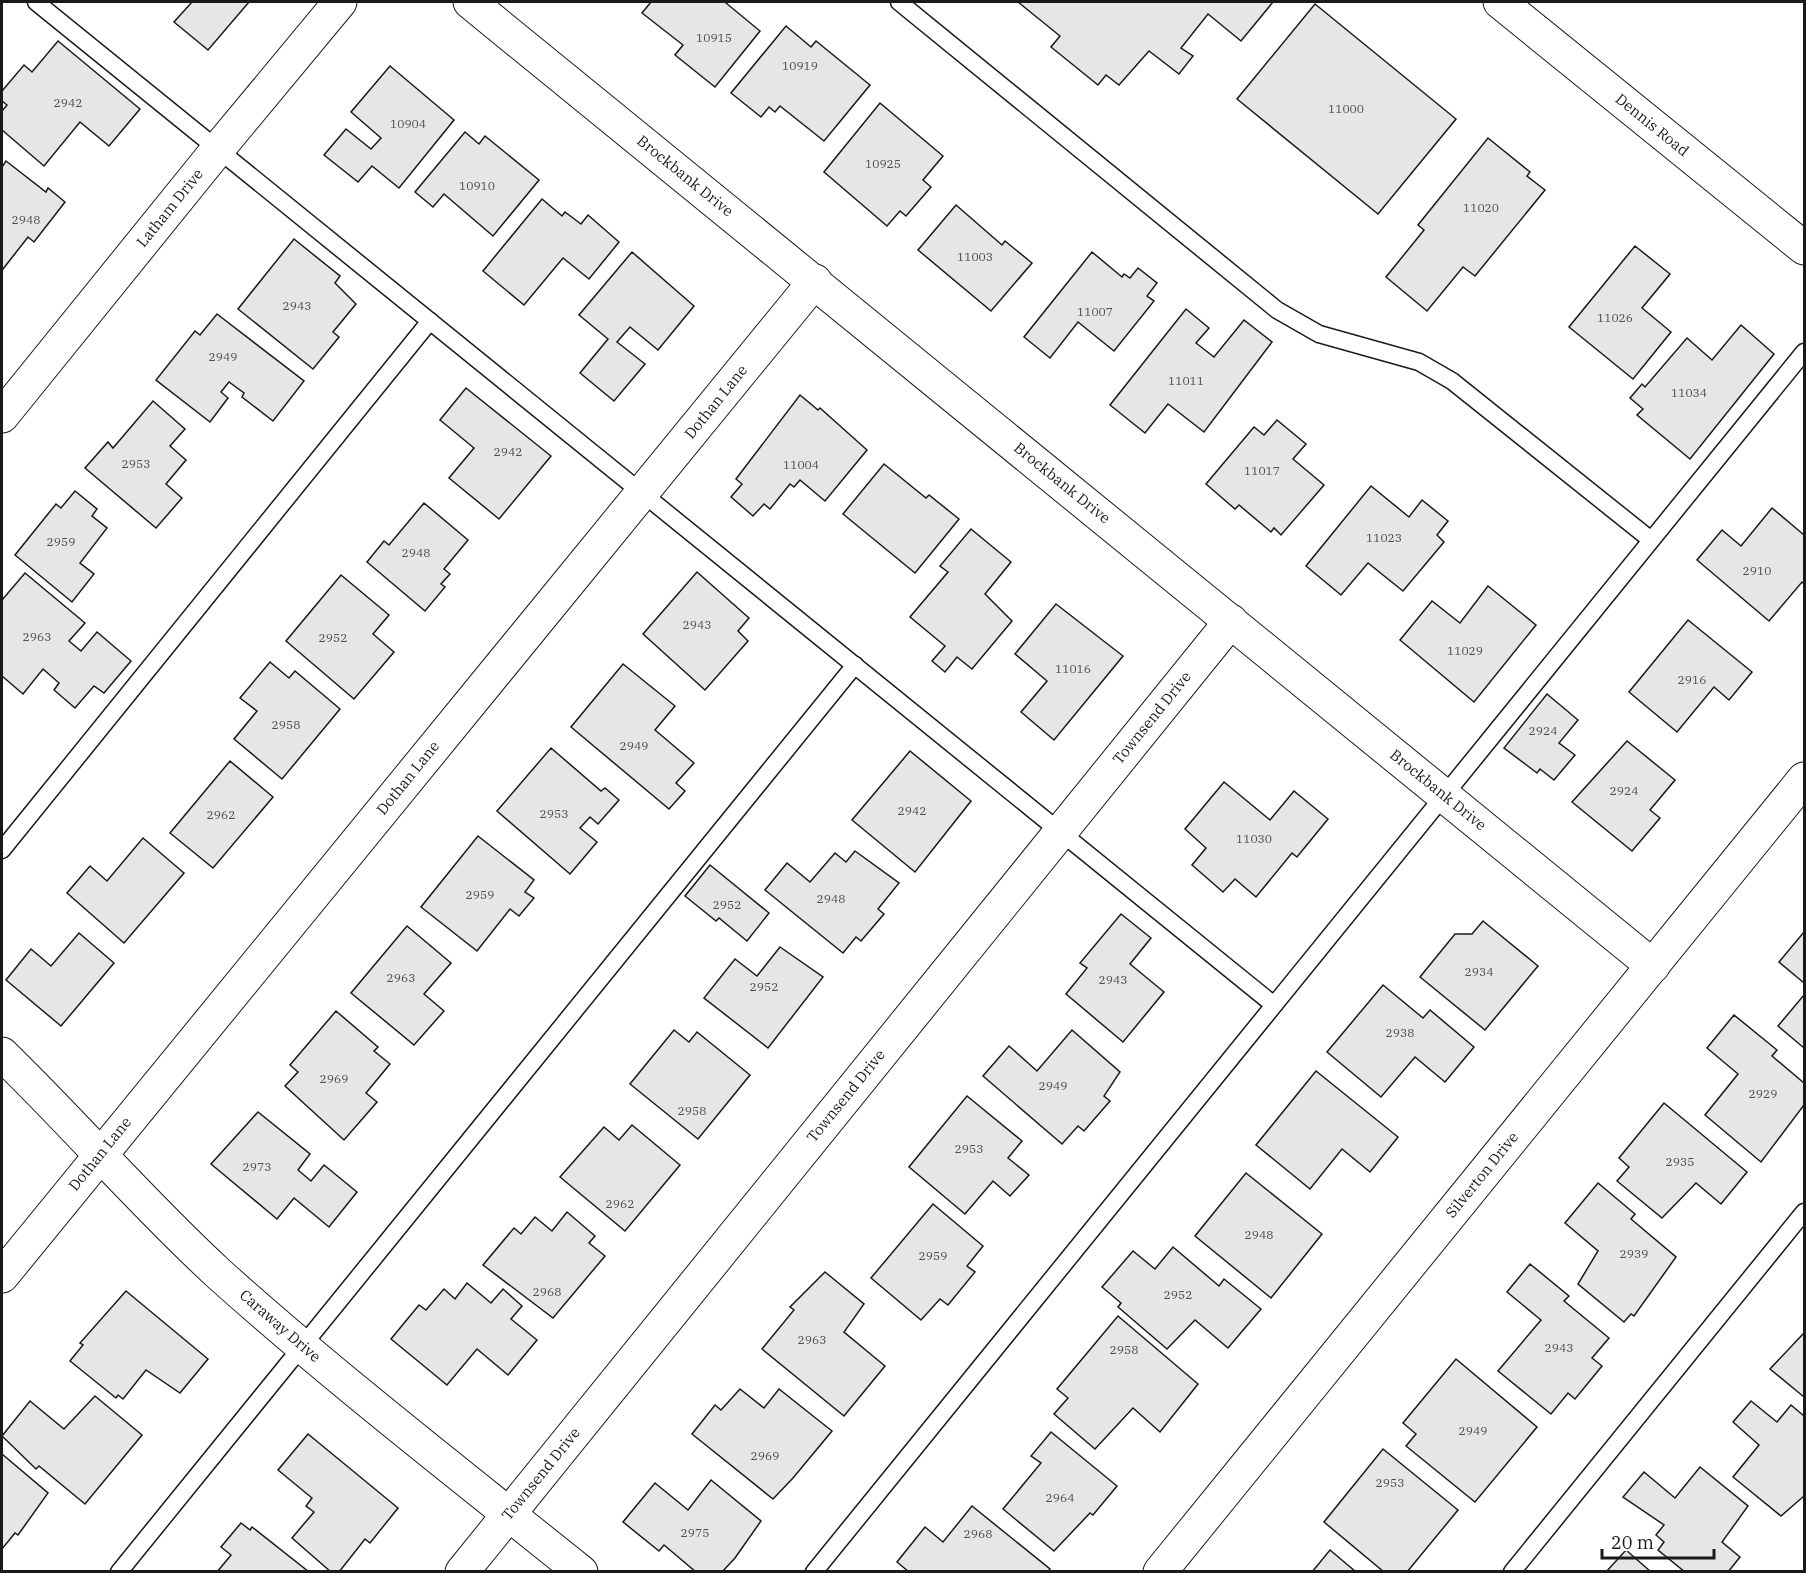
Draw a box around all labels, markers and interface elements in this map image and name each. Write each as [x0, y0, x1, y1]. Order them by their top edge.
house number: 10915 [696, 30, 732, 45]
house number: 10919 [782, 58, 818, 73]
street label: Dennis Road [1612, 89, 1693, 160]
house number: 2942 [54, 95, 82, 110]
house number: 11000 [1328, 101, 1364, 116]
house number: 10904 [390, 116, 426, 131]
street label: Brockbank Drive [633, 131, 737, 220]
house number: 10925 [865, 156, 901, 171]
street label: Latham Drive [132, 165, 207, 251]
house number: 10910 [459, 178, 495, 193]
house number: 11020 [1463, 200, 1499, 215]
house number: 2948 [12, 212, 40, 227]
house number: 11003 [957, 249, 993, 264]
house number: 2943 [283, 298, 311, 313]
house number: 11007 [1077, 304, 1113, 319]
house number: 11026 [1597, 310, 1633, 325]
house number: 2949 [209, 349, 237, 364]
street label: Dothan Lane [680, 361, 751, 443]
house number: 11011 [1168, 373, 1204, 388]
house number: 11034 [1671, 385, 1707, 400]
street label: Brockbank Drive [1010, 438, 1114, 527]
house number: 2942 [494, 444, 522, 459]
house number: 2953 [122, 456, 150, 471]
house number: 11004 [783, 457, 819, 472]
house number: 11017 [1244, 463, 1280, 478]
house number: 11023 [1366, 530, 1402, 545]
house number: 2959 [47, 534, 75, 549]
house number: 2948 [402, 545, 430, 560]
house number: 2910 [1743, 563, 1771, 578]
house number: 2943 [683, 617, 711, 632]
house number: 2963 [23, 629, 51, 644]
house number: 2952 [319, 630, 347, 645]
house number: 11029 [1447, 643, 1483, 658]
house number: 11016 [1055, 661, 1091, 676]
street label: Townsend Drive [1108, 667, 1195, 768]
house number: 2916 [1678, 672, 1706, 687]
house number: 2958 [272, 717, 300, 732]
house number: 2924 [1529, 723, 1557, 738]
street label: Dothan Lane [372, 737, 443, 819]
house number: 2949 [620, 738, 648, 753]
street label: Brockbank Drive [1386, 745, 1490, 834]
house number: 2924 [1610, 783, 1638, 798]
house number: 2942 [898, 803, 926, 818]
house number: 2953 [540, 806, 568, 821]
house number: 2962 [207, 807, 235, 822]
house number: 11030 [1236, 831, 1272, 846]
house number: 2959 [466, 887, 494, 902]
house number: 2948 [817, 891, 845, 906]
house number: 2952 [713, 897, 741, 912]
house number: 2934 [1465, 964, 1493, 979]
house number: 2963 [387, 970, 415, 985]
house number: 2943 [1099, 972, 1127, 987]
house number: 2952 [750, 979, 778, 994]
house number: 2938 [1386, 1025, 1414, 1040]
street label: Townsend Drive [802, 1045, 889, 1146]
house number: 2969 [320, 1071, 348, 1086]
house number: 2949 [1039, 1078, 1067, 1093]
house number: 2929 [1749, 1086, 1777, 1101]
house number: 2958 [678, 1103, 706, 1118]
street label: Dothan Lane [64, 1113, 135, 1195]
street label: Silverton Drive [1441, 1128, 1522, 1222]
house number: 2953 [955, 1141, 983, 1156]
house number: 2935 [1666, 1154, 1694, 1169]
house number: 2973 [243, 1159, 271, 1174]
house number: 2962 [606, 1196, 634, 1211]
house number: 2948 [1245, 1227, 1273, 1242]
house number: 2939 [1620, 1246, 1648, 1261]
house number: 2959 [919, 1248, 947, 1263]
house number: 2968 [533, 1284, 561, 1299]
street label: Caraway Drive [236, 1285, 325, 1366]
house number: 2952 [1164, 1287, 1192, 1302]
house number: 2963 [798, 1332, 826, 1347]
house number: 2943 [1545, 1340, 1573, 1355]
house number: 2958 [1110, 1342, 1138, 1357]
street label: Townsend Drive [497, 1423, 584, 1524]
house number: 2949 [1459, 1423, 1487, 1438]
house number: 2969 [751, 1448, 779, 1463]
house number: 2953 [1376, 1475, 1404, 1490]
house number: 2964 [1046, 1490, 1074, 1505]
scale bar [1602, 1522, 1714, 1560]
house number: 2975 [681, 1525, 709, 1540]
house number: 2968 [964, 1526, 992, 1541]
text: 20 m [1611, 1531, 1654, 1554]

